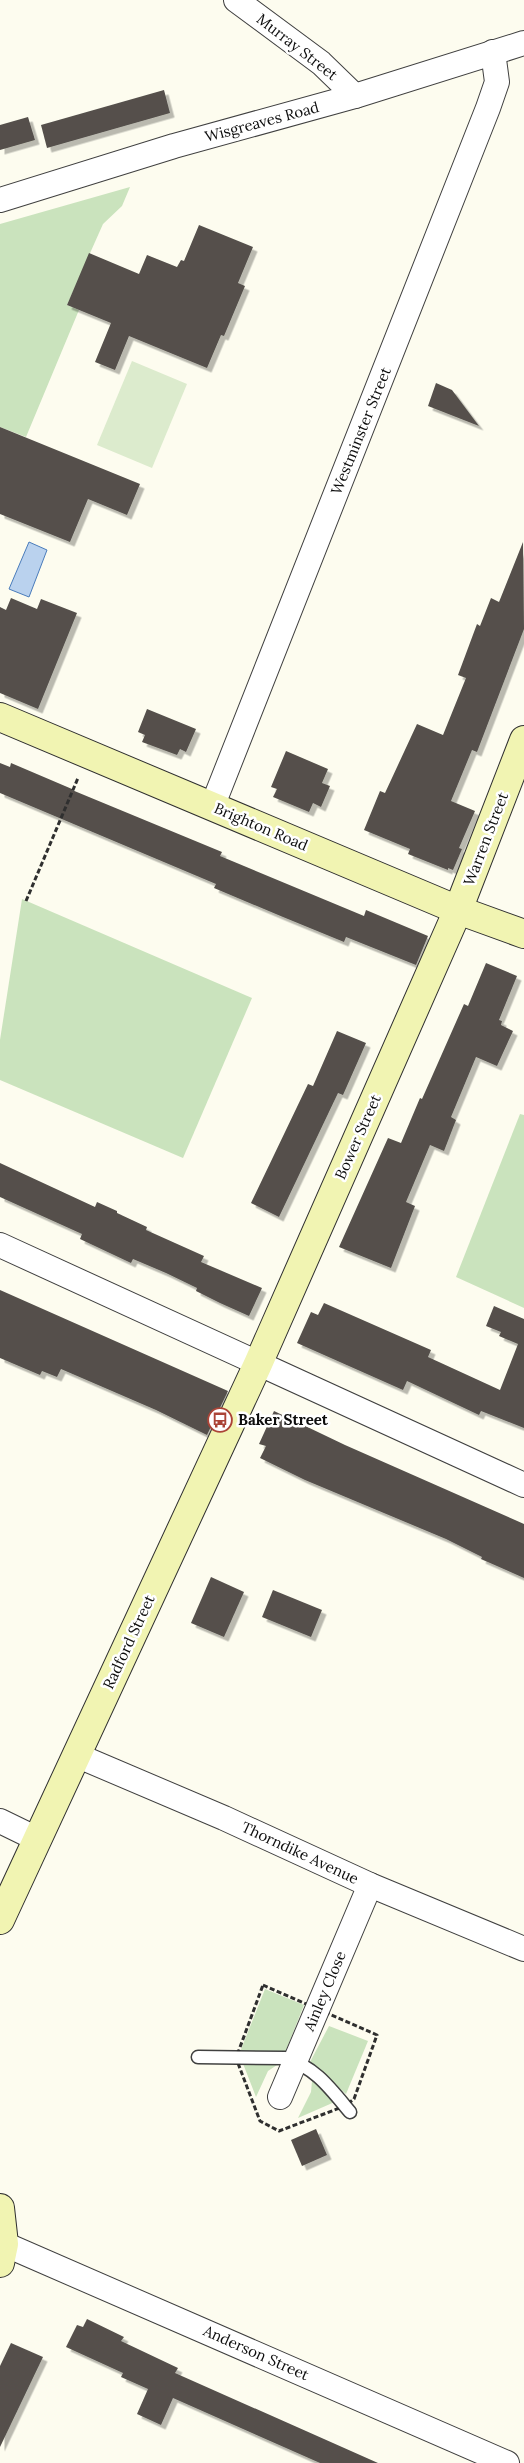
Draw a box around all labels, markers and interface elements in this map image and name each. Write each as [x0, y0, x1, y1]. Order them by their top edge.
street label: Murray Street [253, 9, 342, 84]
street label: Wisgreaves Road [203, 97, 321, 146]
street label: Westminster Street [326, 364, 395, 497]
street label: Warren Street [459, 789, 512, 888]
street label: Brighton Road [212, 798, 311, 855]
street label: Bower Street [330, 1091, 385, 1182]
bus stop icon: Baker Street [207, 1407, 233, 1433]
place label: Baker Street [238, 1410, 329, 1429]
street label: Radford Street [98, 1591, 159, 1692]
street label: Thorndike Avenue [239, 1817, 362, 1888]
street label: Ainley Close [299, 1948, 350, 2035]
street label: Anderson Street [200, 2320, 312, 2384]

